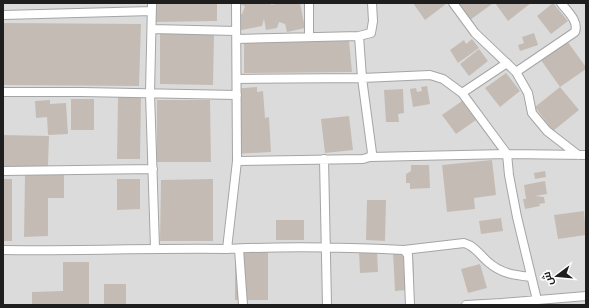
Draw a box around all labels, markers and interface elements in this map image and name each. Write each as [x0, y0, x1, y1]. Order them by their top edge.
north arrow [537, 256, 577, 296]
text: ش [538, 270, 556, 288]

